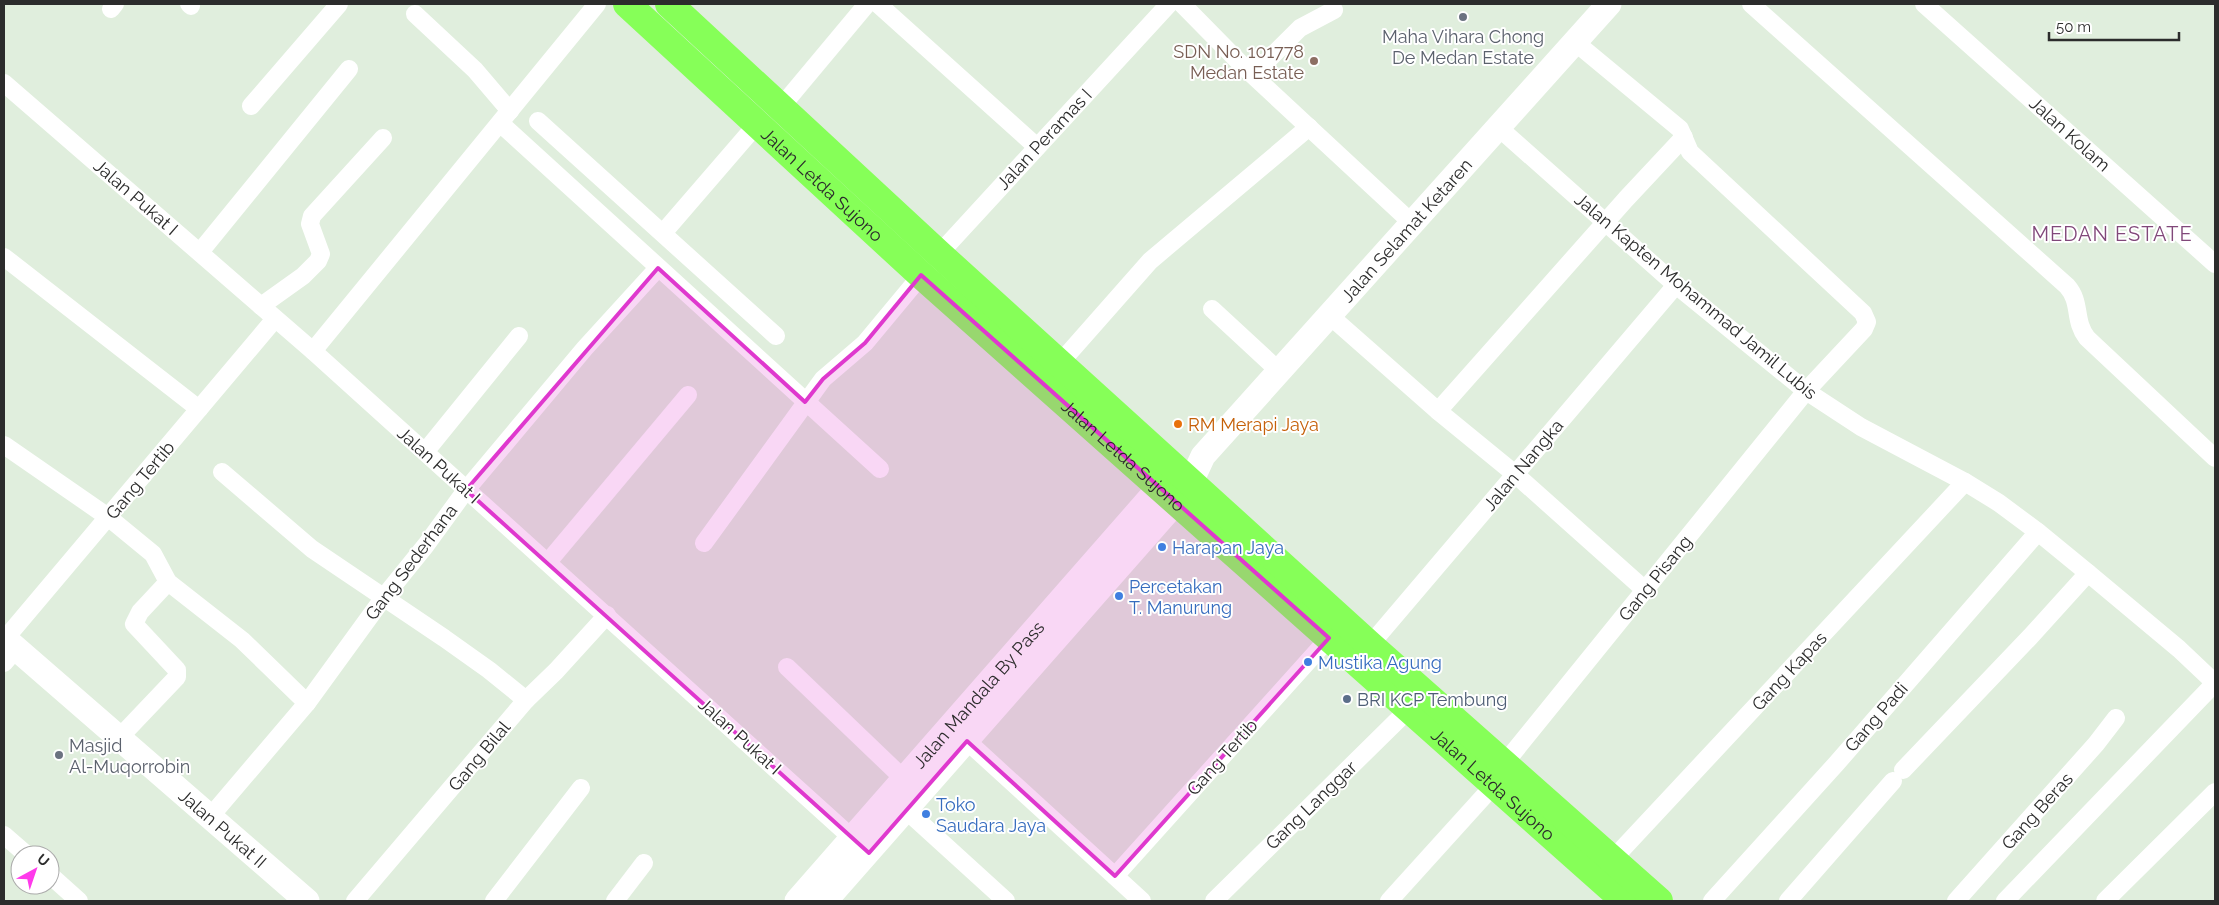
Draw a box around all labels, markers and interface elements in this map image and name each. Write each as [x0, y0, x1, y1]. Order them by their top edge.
scale bar [2049, 10, 2179, 42]
marker: Maha Vihara Chong De Medan Estate [1457, 11, 1469, 23]
text: 50 m [2056, 18, 2091, 36]
place label: Maha Vihara Chong De Medan Estate [1382, 26, 1544, 68]
place label: SDN No. 101778 Medan Estate [1173, 41, 1304, 83]
marker: SDN No. 101778 Medan Estate [1308, 55, 1320, 67]
street label: Jalan Peramas I [992, 84, 1096, 194]
street label: Jalan Kolam [2025, 92, 2115, 176]
street label: Jalan Letda Sujono [757, 123, 888, 246]
street label: Jalan Selamat Ketaren [1336, 154, 1476, 306]
street label: Jalan Pukat I [90, 155, 182, 239]
street label: Jalan Kapten Mohammad Jamil Lubis [1571, 189, 1821, 404]
district label: MEDAN ESTATE [2031, 222, 2193, 246]
street label: Jalan Letda Sujono [1058, 395, 1190, 516]
place label: RM Merapi Jaya [1188, 414, 1319, 435]
street label: Jalan Nangka [1479, 415, 1567, 515]
marker: RM Merapi Jaya [1172, 418, 1184, 430]
street label: Jalan Pukat I [393, 422, 485, 508]
street label: Gang Tertib [101, 437, 179, 523]
street label: Gang Sederhana [361, 500, 461, 624]
street label: Gang Pisang [1614, 531, 1696, 625]
place label: Harapan Jaya [1172, 537, 1284, 558]
marker: Harapan Jaya [1156, 541, 1168, 553]
place label: Percetakan T. Manurung [1129, 576, 1232, 618]
marker: Percetakan T. Manurung [1113, 590, 1125, 602]
street label: Jalan Mandala By Pass [908, 616, 1048, 772]
street label: Gang Kapas [1747, 627, 1831, 715]
place label: Mustika Agung [1318, 652, 1442, 673]
marker: Mustika Agung [1302, 656, 1314, 668]
street label: Gang Padi [1840, 678, 1912, 756]
place label: BRI KCP Tembung [1357, 689, 1507, 710]
street label: Jalan Pukat I [694, 693, 786, 779]
marker: BRI KCP Tembung [1341, 693, 1353, 705]
street label: Gang Tertib [1182, 715, 1262, 799]
street label: Gang Bilal [444, 717, 514, 795]
street label: Jalan Letda Sujono [1428, 724, 1560, 845]
place label: Masjid Al-Muqorrobin [69, 735, 190, 777]
marker: Masjid Al-Muqorrobin [53, 749, 65, 761]
street label: Gang Langgar [1261, 756, 1361, 854]
street label: Gang Beras [1997, 768, 2077, 854]
street label: Jalan Pukat II [175, 784, 271, 872]
place label: Toko Saudara Jaya [936, 794, 1046, 836]
marker: Toko Saudara Jaya [920, 808, 932, 820]
north arrow [10, 845, 60, 895]
text: U [34, 851, 53, 870]

